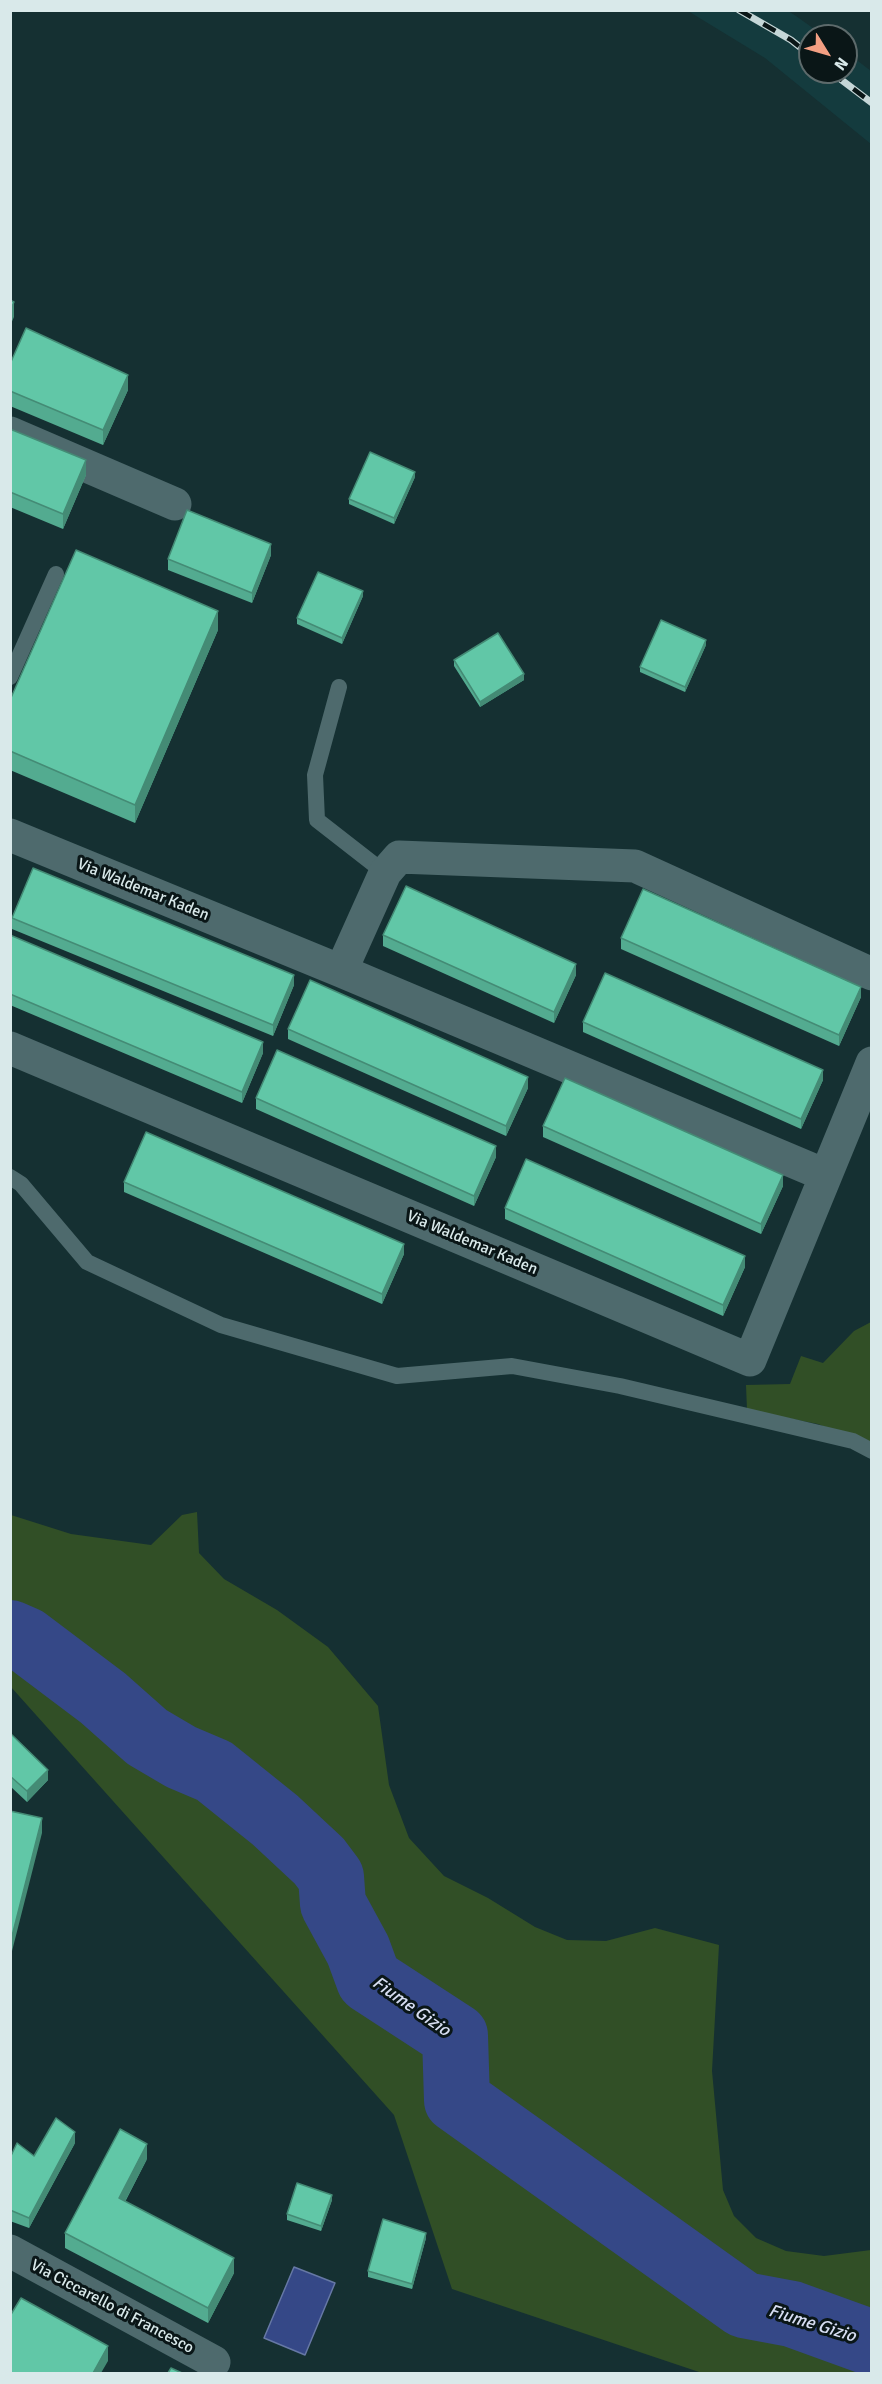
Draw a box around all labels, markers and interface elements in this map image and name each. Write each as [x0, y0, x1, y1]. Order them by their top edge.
north arrow [798, 24, 858, 84]
text: N [829, 53, 852, 74]
street label: Via Waldemar Kaden [74, 855, 212, 925]
street label: Via Waldemar Kaden [404, 1207, 540, 1279]
water label: Fiume Gizio [368, 1972, 454, 2042]
street label: Via Ciccarello di Francesco [27, 2256, 197, 2358]
water label: Fiume Gizio [766, 2300, 858, 2348]

